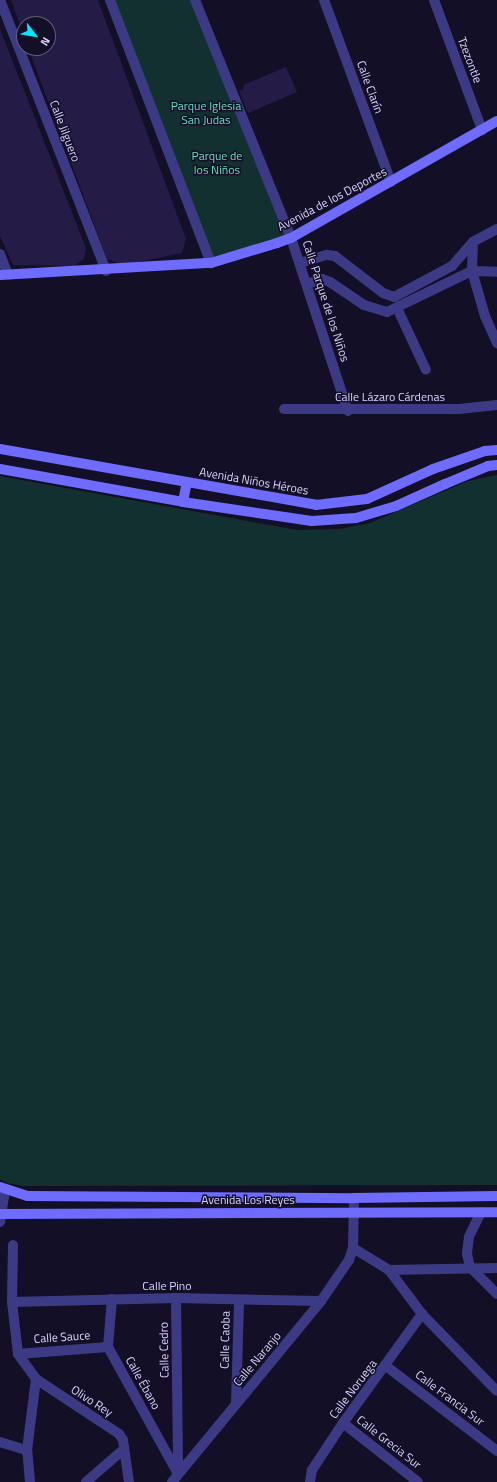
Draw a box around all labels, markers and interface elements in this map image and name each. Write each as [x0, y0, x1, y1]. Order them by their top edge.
north arrow [16, 16, 56, 56]
text: N [37, 34, 54, 49]
street label: Tzezontle [455, 35, 485, 85]
street label: Calle Clarín [354, 59, 386, 115]
street label: Calle Jilguero [47, 98, 83, 164]
park label: Parque Iglesia San Judas [171, 99, 241, 127]
park label: Parque de los Niños [192, 149, 242, 177]
street label: Avenida de los Deportes [275, 164, 389, 234]
street label: Calle Parque de los Niños [300, 239, 352, 363]
street label: Calle Lázaro Cárdenas [335, 390, 445, 404]
street label: Avenida Niños Héroes [198, 464, 310, 498]
street label: Avenida Los Reyes [201, 1193, 295, 1207]
street label: Calle Pino [142, 1279, 192, 1293]
street label: Calle Caoba [217, 1311, 233, 1369]
street label: Calle Cedro [156, 1322, 172, 1378]
street label: Calle Sauce [33, 1328, 91, 1346]
street label: Calle Naranjo [230, 1329, 284, 1389]
street label: Calle Ébano [123, 1354, 163, 1412]
street label: Calle Noruega [326, 1357, 380, 1421]
street label: Calle Francia Sur [413, 1367, 487, 1429]
street label: Olivo Rey [68, 1382, 116, 1420]
street label: Calle Grecia Sur [354, 1412, 424, 1472]

